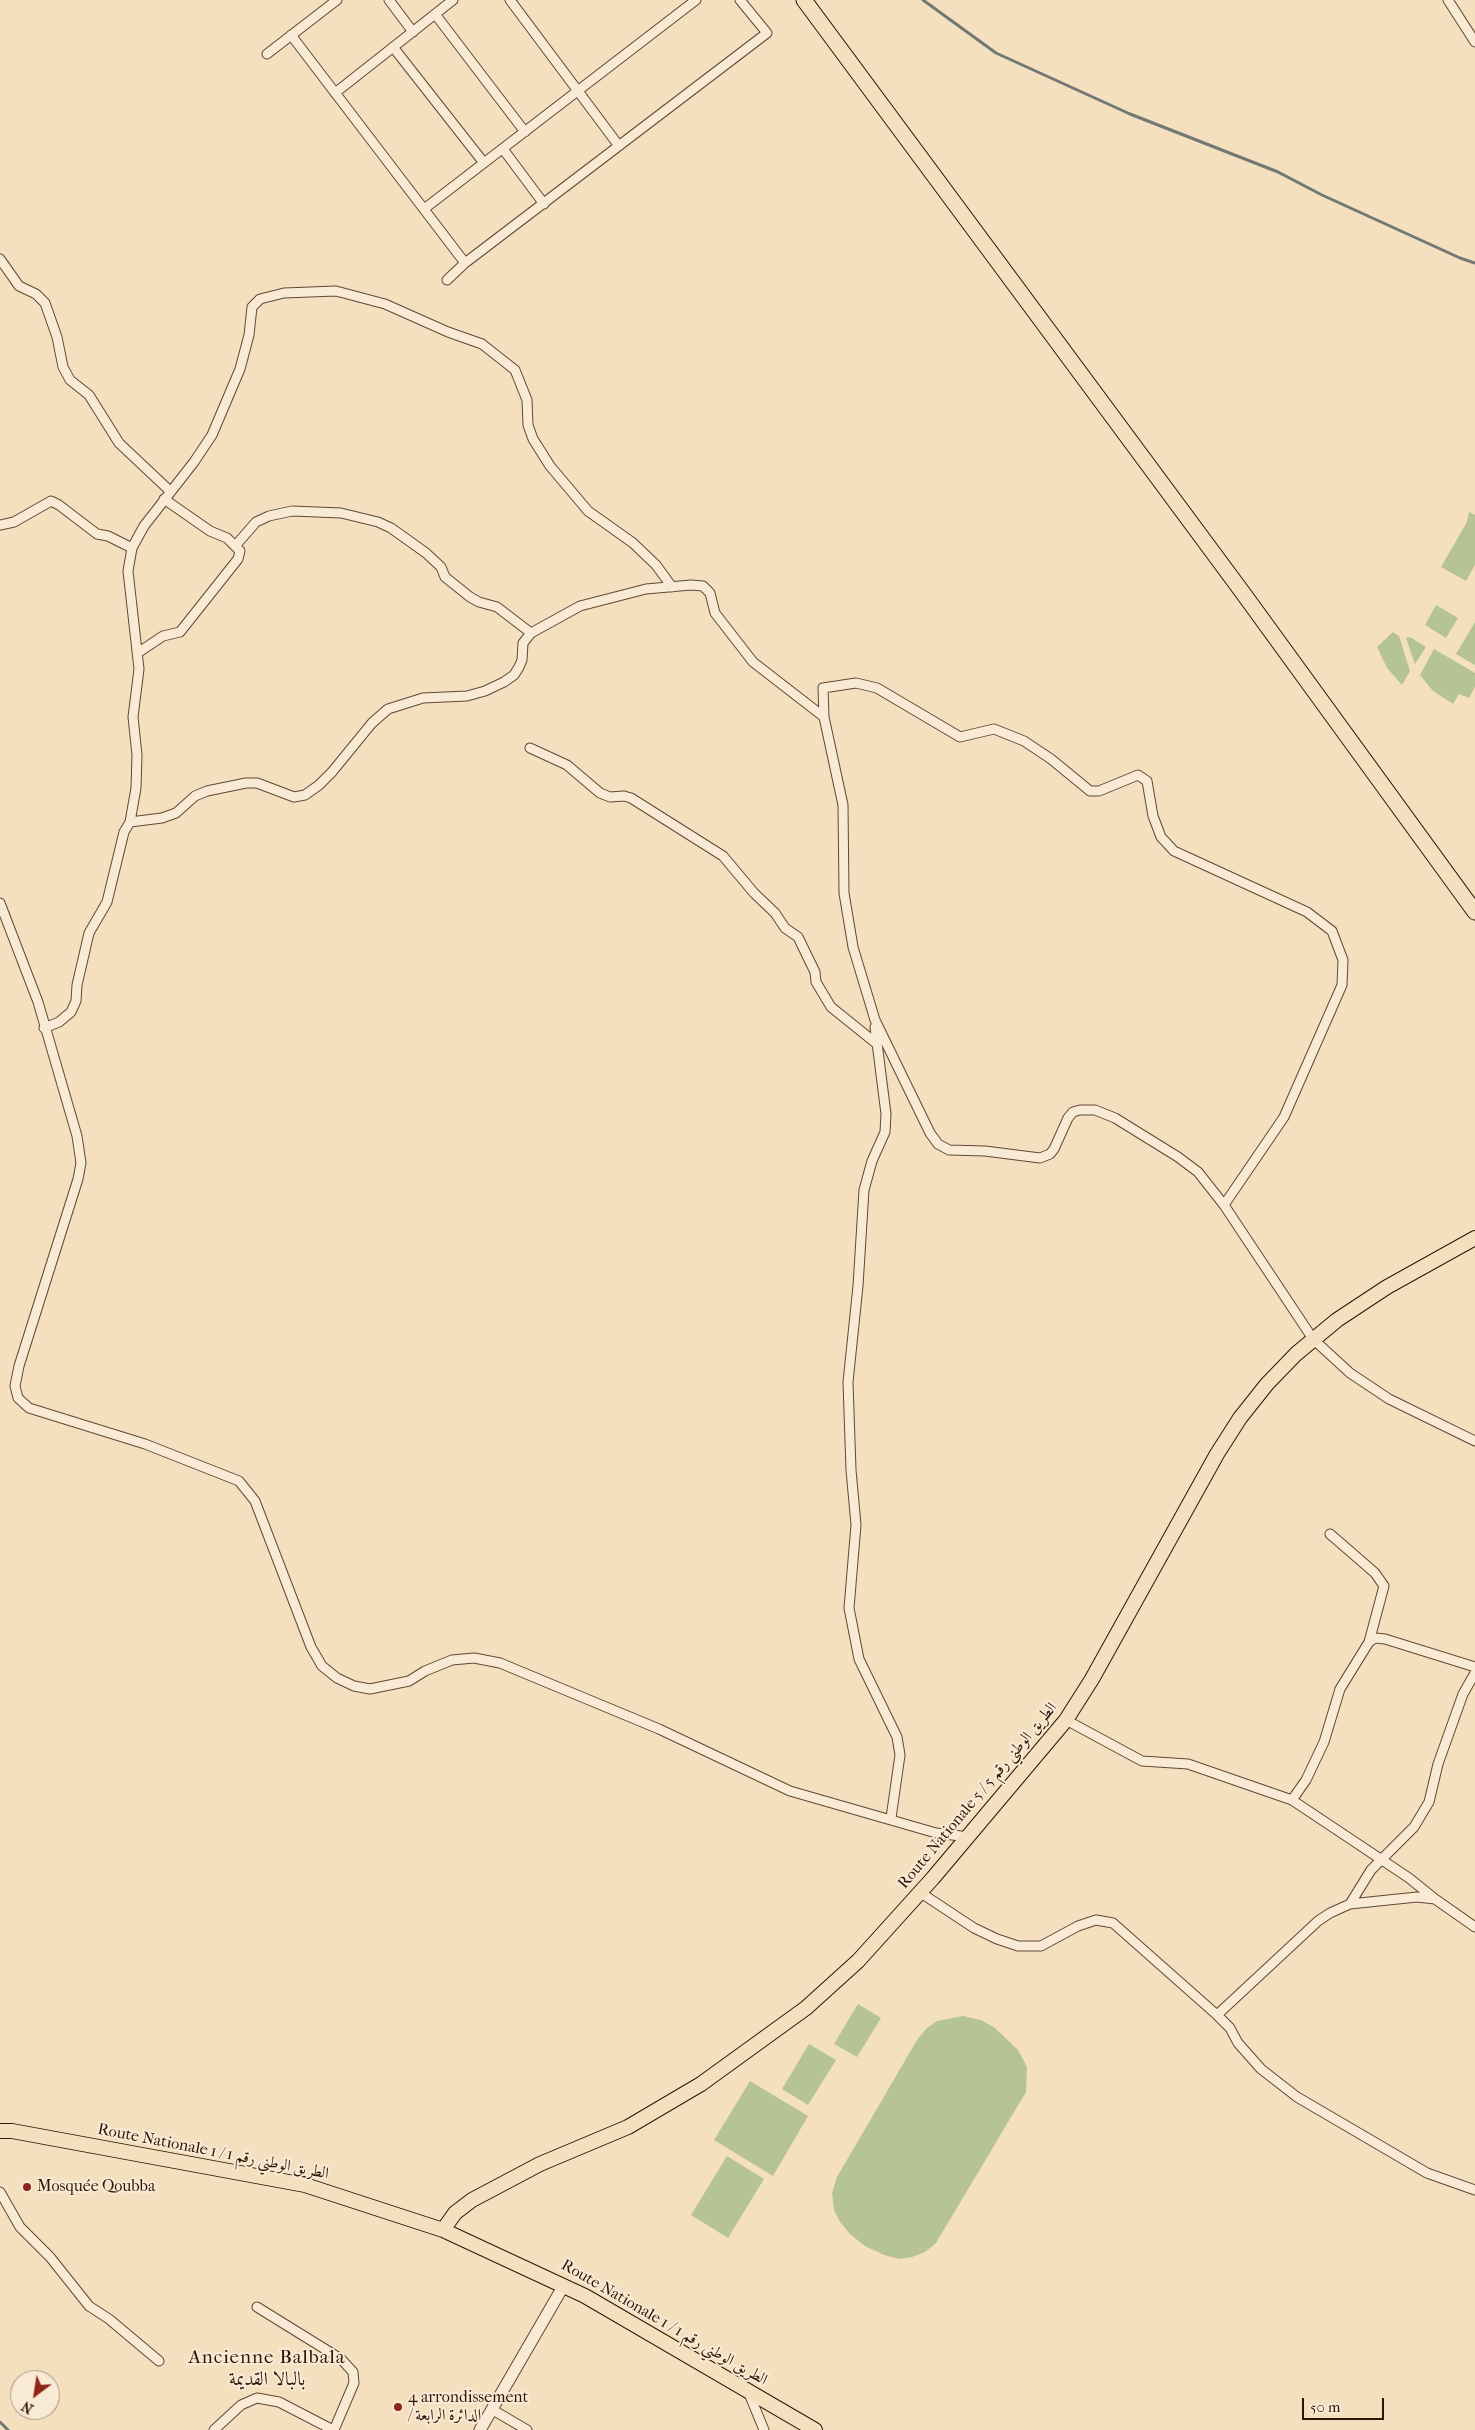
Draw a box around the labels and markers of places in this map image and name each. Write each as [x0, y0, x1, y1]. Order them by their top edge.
place label: Mosquée Qoubba [37, 2177, 155, 2197]
marker: Mosquée Qoubba [21, 2181, 33, 2193]
place label: 4 arrondissement / الدائرة الرابعة [408, 2388, 528, 2426]
marker: 4 arrondissement / الدائرة الرابعة [392, 2401, 404, 2413]

